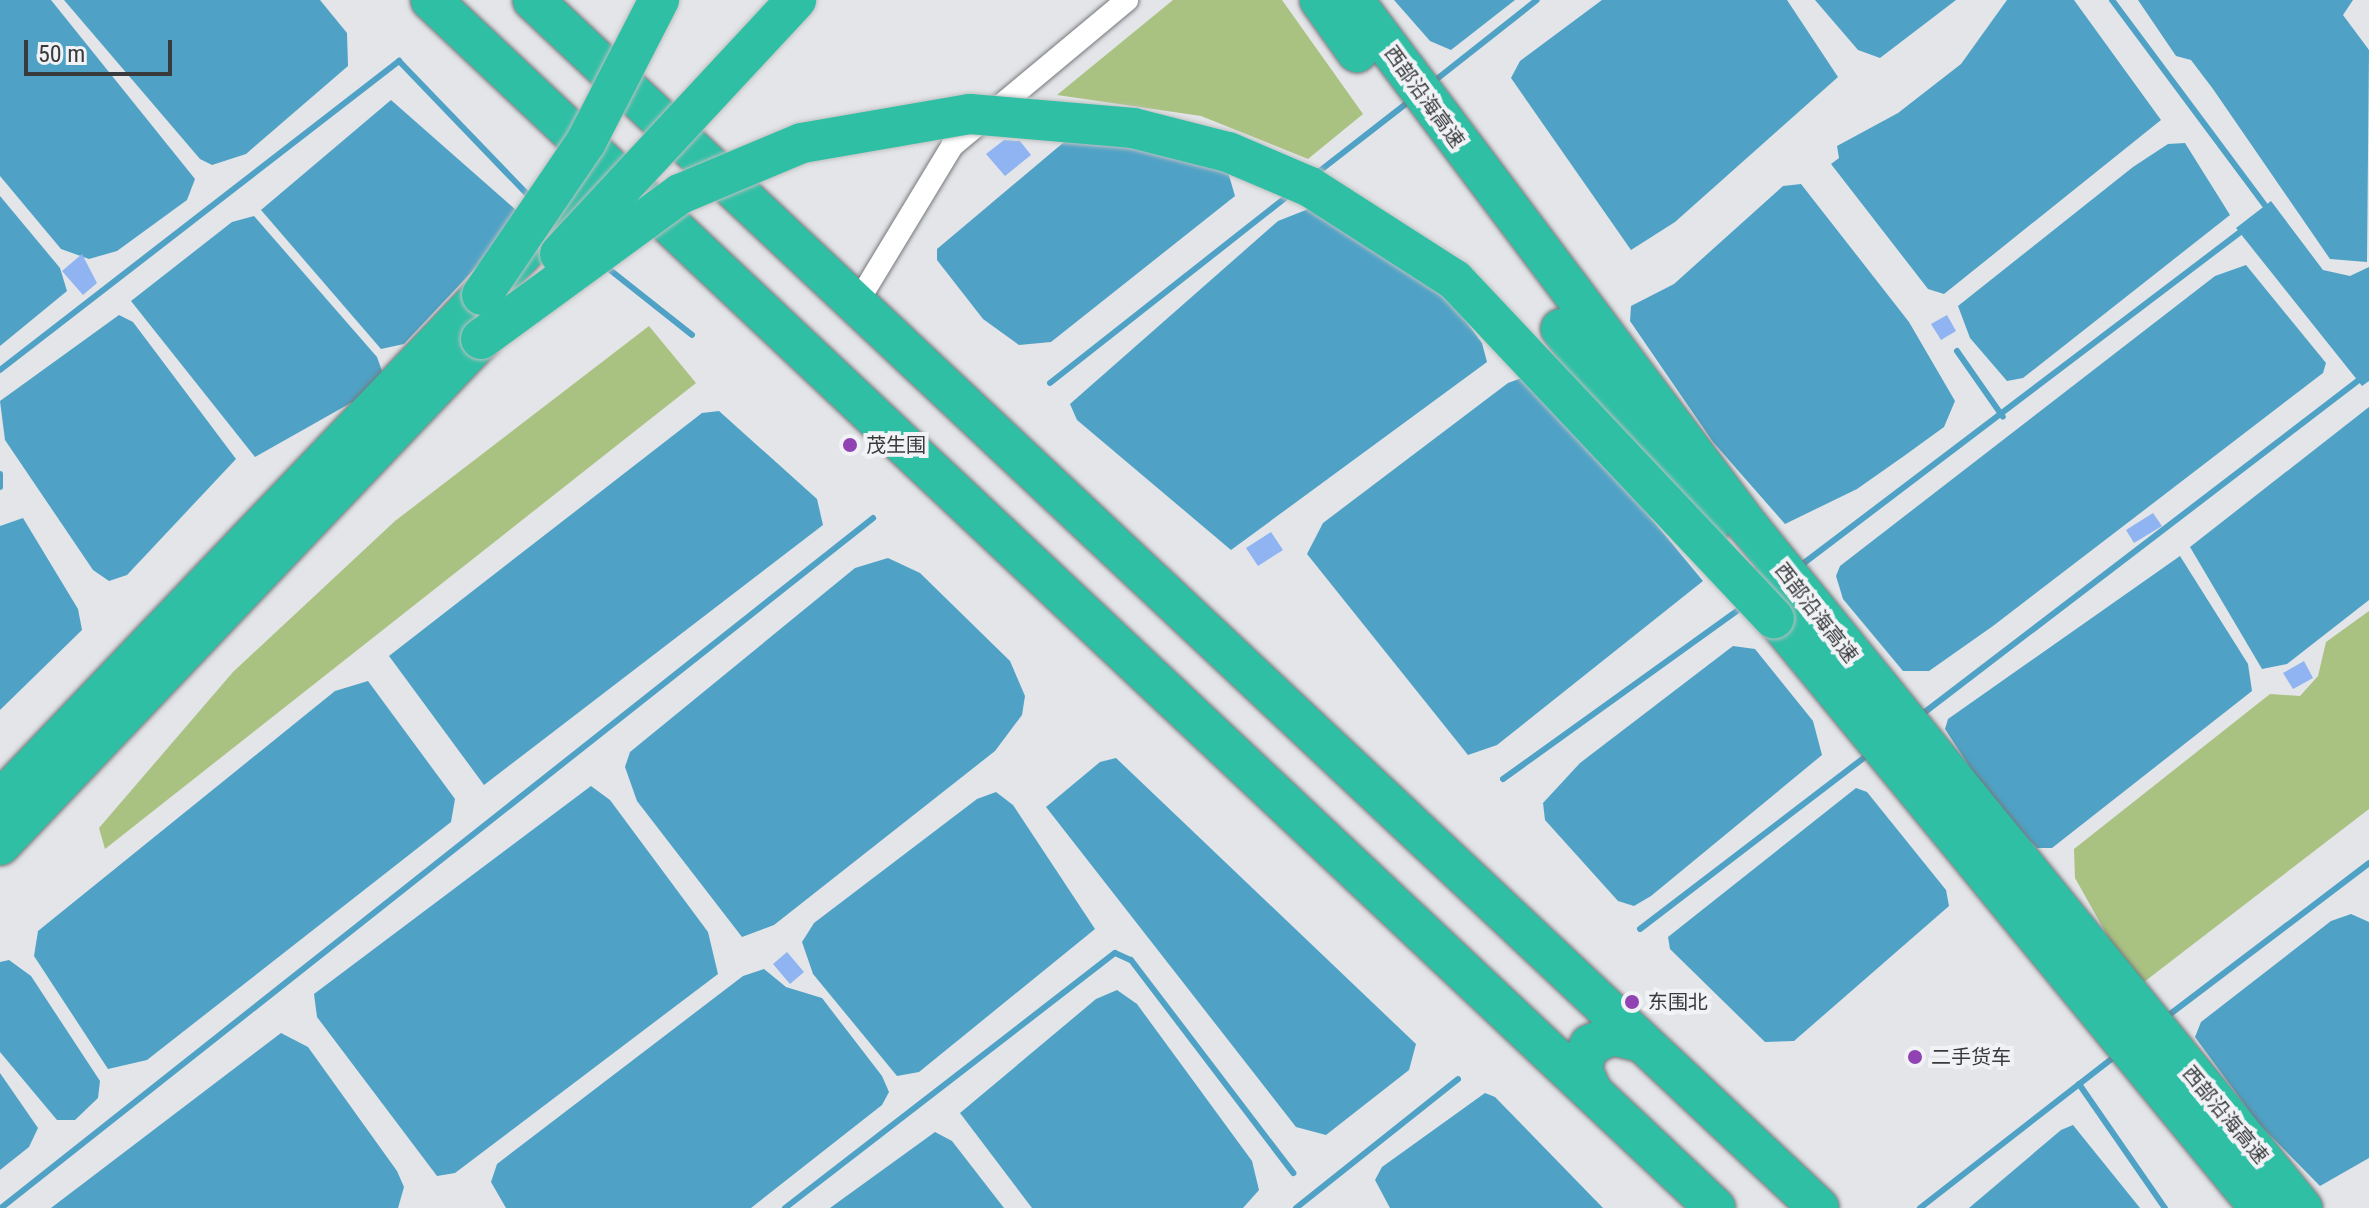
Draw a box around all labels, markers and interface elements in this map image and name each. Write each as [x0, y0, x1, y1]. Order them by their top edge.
scale bar [28, 24, 176, 74]
text: 50 m [38, 40, 85, 68]
street label: 西部沿海高速 [1379, 41, 1469, 153]
place label: 茂生围 [866, 433, 926, 457]
marker: 茂生围 [841, 436, 859, 454]
street label: 西部沿海高速 [1770, 558, 1862, 668]
place label: 东围北 [1648, 990, 1708, 1014]
marker: 东围北 [1623, 993, 1641, 1011]
place label: 二手货车 [1931, 1045, 2011, 1069]
marker: 二手货车 [1906, 1048, 1924, 1066]
street label: 西部沿海高速 [2177, 1061, 2273, 1169]

